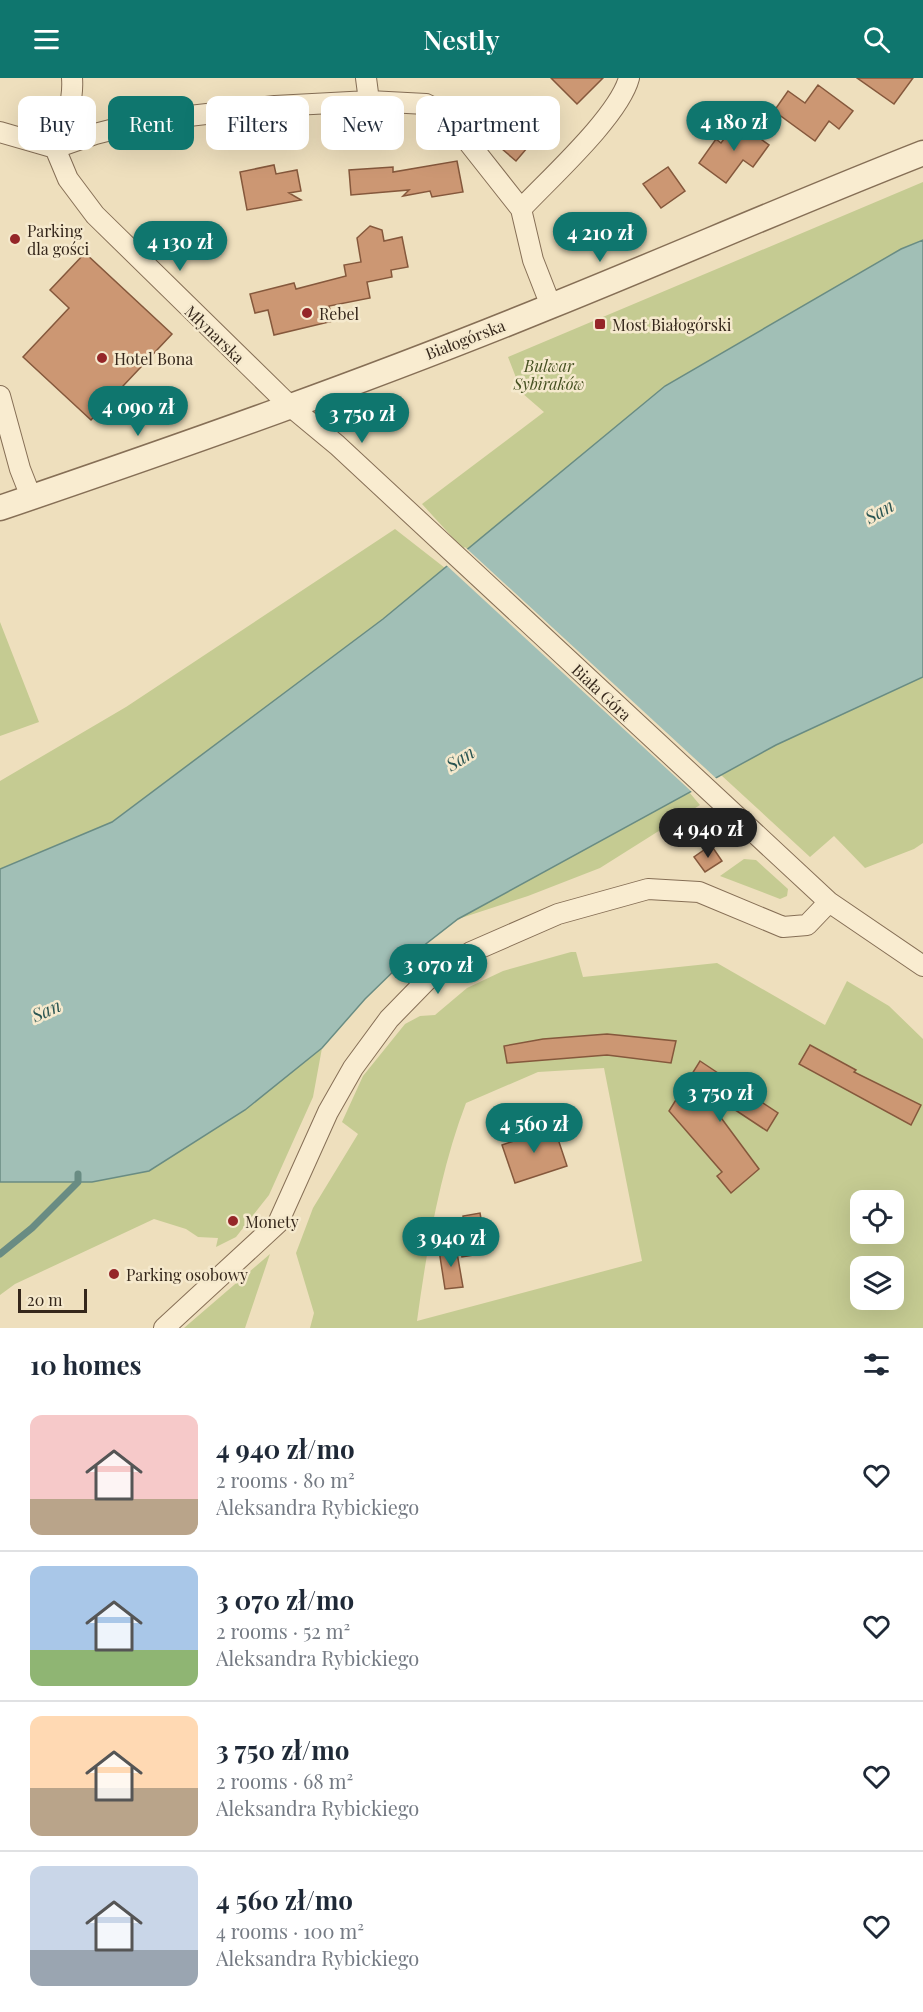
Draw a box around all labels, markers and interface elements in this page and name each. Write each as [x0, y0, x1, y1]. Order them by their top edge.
text: Nestly [423, 21, 500, 57]
icon: menu [30, 23, 63, 56]
icon: search [860, 23, 893, 56]
chip: Buy [18, 96, 96, 150]
chip: Rent [108, 96, 194, 150]
chip: Filters [206, 96, 309, 150]
chip: New [321, 96, 404, 150]
chip: Apartment [416, 96, 560, 150]
pin: 4 180 zł [672, 101, 796, 152]
text: 4 180 zł [700, 107, 768, 134]
pin: 4 210 zł [538, 212, 662, 263]
text: 4 210 zł [567, 218, 633, 245]
place label: Parking dla gości [27, 220, 90, 259]
pin: 4 130 zł [118, 221, 242, 272]
text: 4 130 zł [147, 227, 213, 254]
marker: Parking dla gości [8, 232, 22, 246]
street label: Młynarska [181, 300, 249, 368]
place label: Rebel [319, 303, 360, 324]
marker: Rebel [300, 306, 314, 320]
street label: Białogórska [422, 314, 508, 364]
place label: Most Białogórski [612, 314, 732, 335]
marker: Most Białogórski [593, 317, 607, 331]
place label: Hotel Bona [114, 348, 193, 369]
marker: Hotel Bona [95, 351, 109, 365]
park label: Bulwar Sybiraków [512, 355, 585, 394]
pin: 4 090 zł [76, 386, 200, 437]
text: 4 090 zł [102, 392, 174, 419]
pin: 3 750 zł [300, 393, 424, 444]
text: 3 750 zł [329, 399, 395, 426]
water label: San [859, 493, 898, 529]
street label: Biała Góra [568, 659, 636, 725]
water label: San [440, 740, 479, 777]
pin: 4 940 zł [646, 808, 770, 859]
text: 4 940 zł [673, 814, 743, 841]
pin: 3 070 zł [376, 944, 500, 995]
text: 3 070 zł [403, 950, 473, 977]
water label: San [27, 993, 65, 1027]
pin: 3 750 zł [658, 1072, 782, 1123]
text: 3 750 zł [687, 1078, 753, 1105]
pin: 4 560 zł [472, 1103, 596, 1154]
text: 4 560 zł [500, 1109, 568, 1136]
map controls [850, 1190, 904, 1310]
button: locate [850, 1190, 904, 1244]
place label: Monety [245, 1211, 299, 1232]
marker: Monety [226, 1214, 240, 1228]
pin: 3 940 zł [389, 1217, 513, 1268]
text: 3 940 zł [416, 1223, 486, 1250]
button: layers [850, 1256, 904, 1310]
place label: Parking osobowy [126, 1264, 248, 1285]
marker: Parking osobowy [107, 1267, 121, 1281]
scale bar [18, 1286, 87, 1314]
text: 20 m [27, 1289, 62, 1310]
text: 10 homes [30, 1347, 142, 1382]
icon: filters [860, 1348, 893, 1381]
text: 4 940 zł/mo [216, 1431, 355, 1466]
icon: home [78, 1439, 150, 1511]
icon: heart [860, 1459, 893, 1492]
text: 2 rooms · 80 m² [216, 1466, 355, 1493]
text: Aleksandra Rybickiego [216, 1493, 419, 1520]
text: 3 070 zł/mo [216, 1582, 354, 1617]
icon: home [78, 1590, 150, 1662]
icon: heart [860, 1610, 893, 1643]
text: 2 rooms · 52 m² [216, 1617, 350, 1644]
text: Aleksandra Rybickiego [216, 1644, 419, 1671]
text: 3 750 zł/mo [216, 1732, 349, 1767]
icon: home [78, 1740, 150, 1812]
icon: heart [860, 1760, 893, 1793]
text: 2 rooms · 68 m² [216, 1767, 353, 1794]
text: Aleksandra Rybickiego [216, 1794, 419, 1821]
text: 4 560 zł/mo [216, 1882, 353, 1917]
icon: home [78, 1890, 150, 1962]
icon: heart [860, 1910, 893, 1943]
text: 4 rooms · 100 m² [216, 1917, 364, 1944]
text: Aleksandra Rybickiego [216, 1944, 419, 1971]

